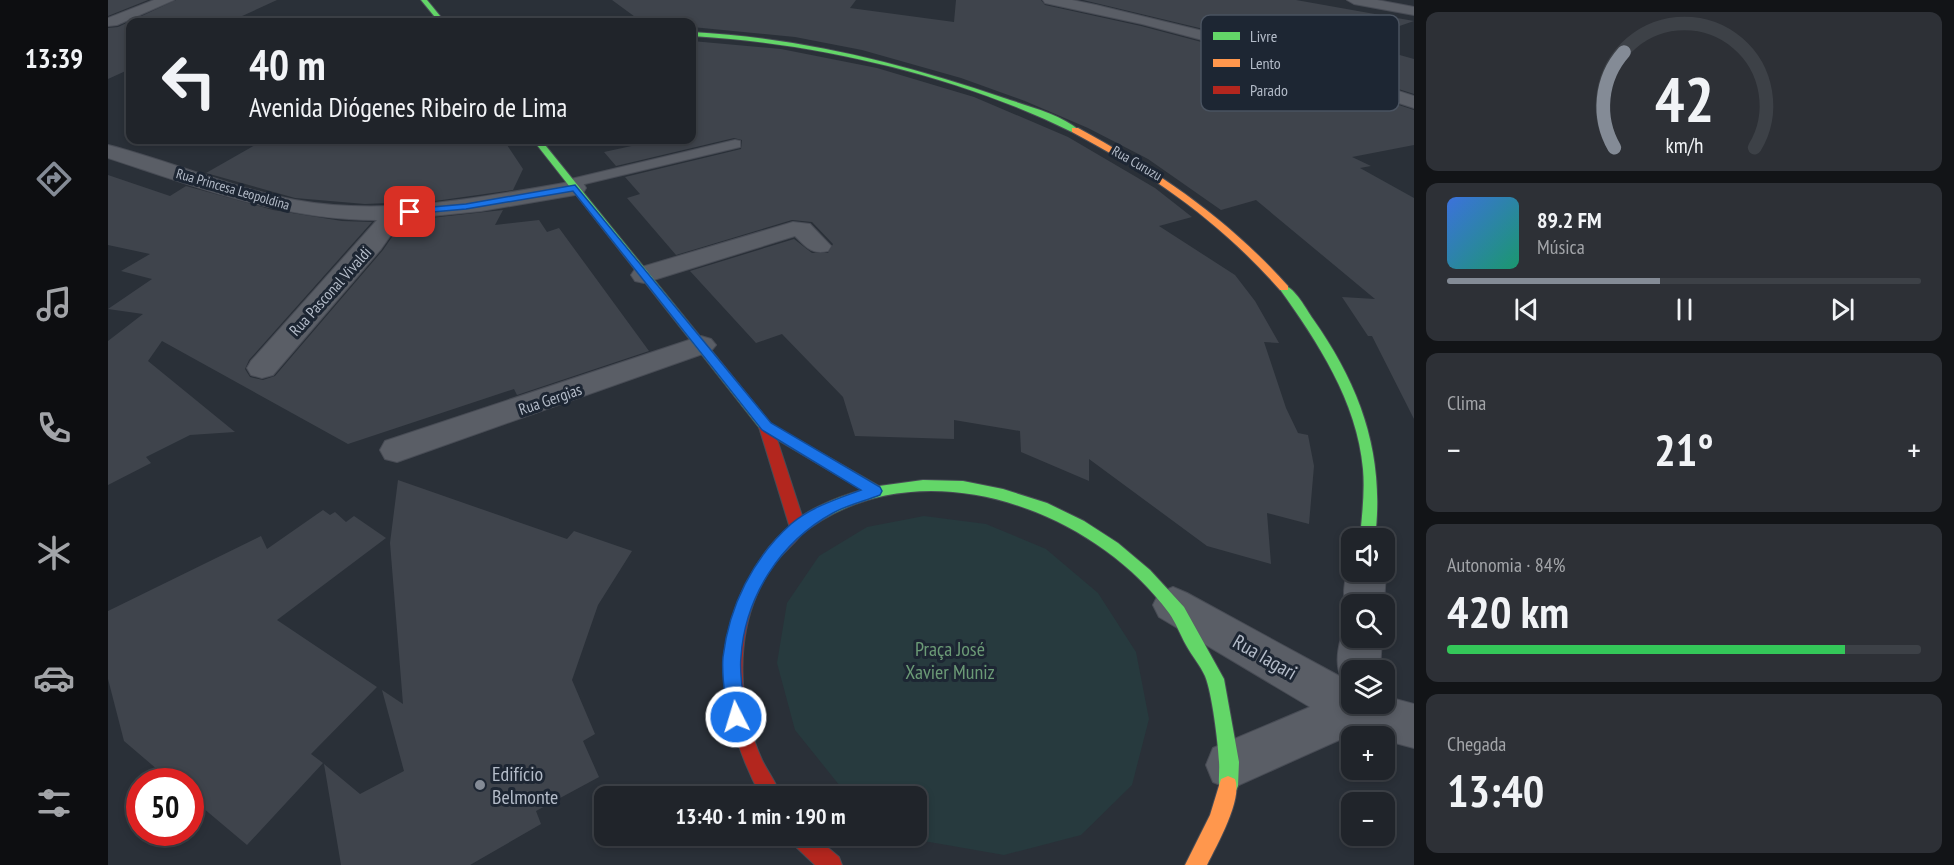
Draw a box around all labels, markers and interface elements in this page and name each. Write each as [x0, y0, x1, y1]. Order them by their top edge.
legend [1201, 15, 1399, 111]
text: Livre [1250, 26, 1277, 46]
text: 40 m [249, 37, 326, 92]
text: 13:39 [25, 41, 83, 75]
icon: left [150, 42, 228, 120]
text: Lento [1250, 53, 1281, 73]
text: 42 [1654, 58, 1714, 139]
text: Parado [1250, 80, 1288, 100]
text: Avenida Diógenes Ribeiro de Lima [249, 90, 567, 124]
text: km/h [1665, 132, 1703, 160]
street label: Rua Curuzu [1109, 142, 1165, 184]
icon: directions [33, 158, 75, 200]
street label: Rua Princesa Leopoldina [174, 164, 292, 214]
pin [384, 186, 435, 237]
icon: arrive [393, 195, 426, 228]
text: 89.2 FM [1537, 206, 1602, 234]
text: Música [1537, 234, 1585, 260]
street label: Rua Pasconal Vivaldi [285, 242, 375, 340]
icon: music [33, 283, 75, 325]
icon: previous [1510, 293, 1543, 326]
icon: pause [1668, 293, 1701, 326]
icon: next [1826, 293, 1859, 326]
street label: Rua Gergias [516, 379, 584, 419]
text: Clima [1447, 390, 1486, 416]
icon: phone [33, 407, 75, 449]
text: 21° [1654, 420, 1714, 478]
text: − [1447, 428, 1461, 471]
text: + [1907, 428, 1921, 471]
map controls [1341, 528, 1395, 846]
button: sound [1341, 528, 1395, 582]
icon: climate [33, 532, 75, 574]
text: Autonomia · 84% [1447, 552, 1565, 578]
text: 420 km [1447, 582, 1569, 640]
button: search [1341, 594, 1395, 648]
street label: Rua Iagari [1228, 628, 1302, 686]
park label: Praça José Xavier Muniz [905, 636, 995, 685]
icon: car [33, 657, 75, 699]
button: layers [1341, 660, 1395, 714]
position arrow [704, 685, 768, 749]
button: + [1341, 726, 1395, 780]
text: Chegada [1447, 731, 1506, 757]
place label: Edifício Belmonte [492, 761, 558, 810]
text: 13:40 [1447, 761, 1544, 819]
speed limit sign: 50 [126, 768, 204, 846]
marker: Edifício Belmonte [473, 778, 487, 792]
icon: filters [33, 782, 75, 824]
button: − [1341, 792, 1395, 846]
text: 13:40 · 1 min · 190 m [675, 802, 846, 830]

